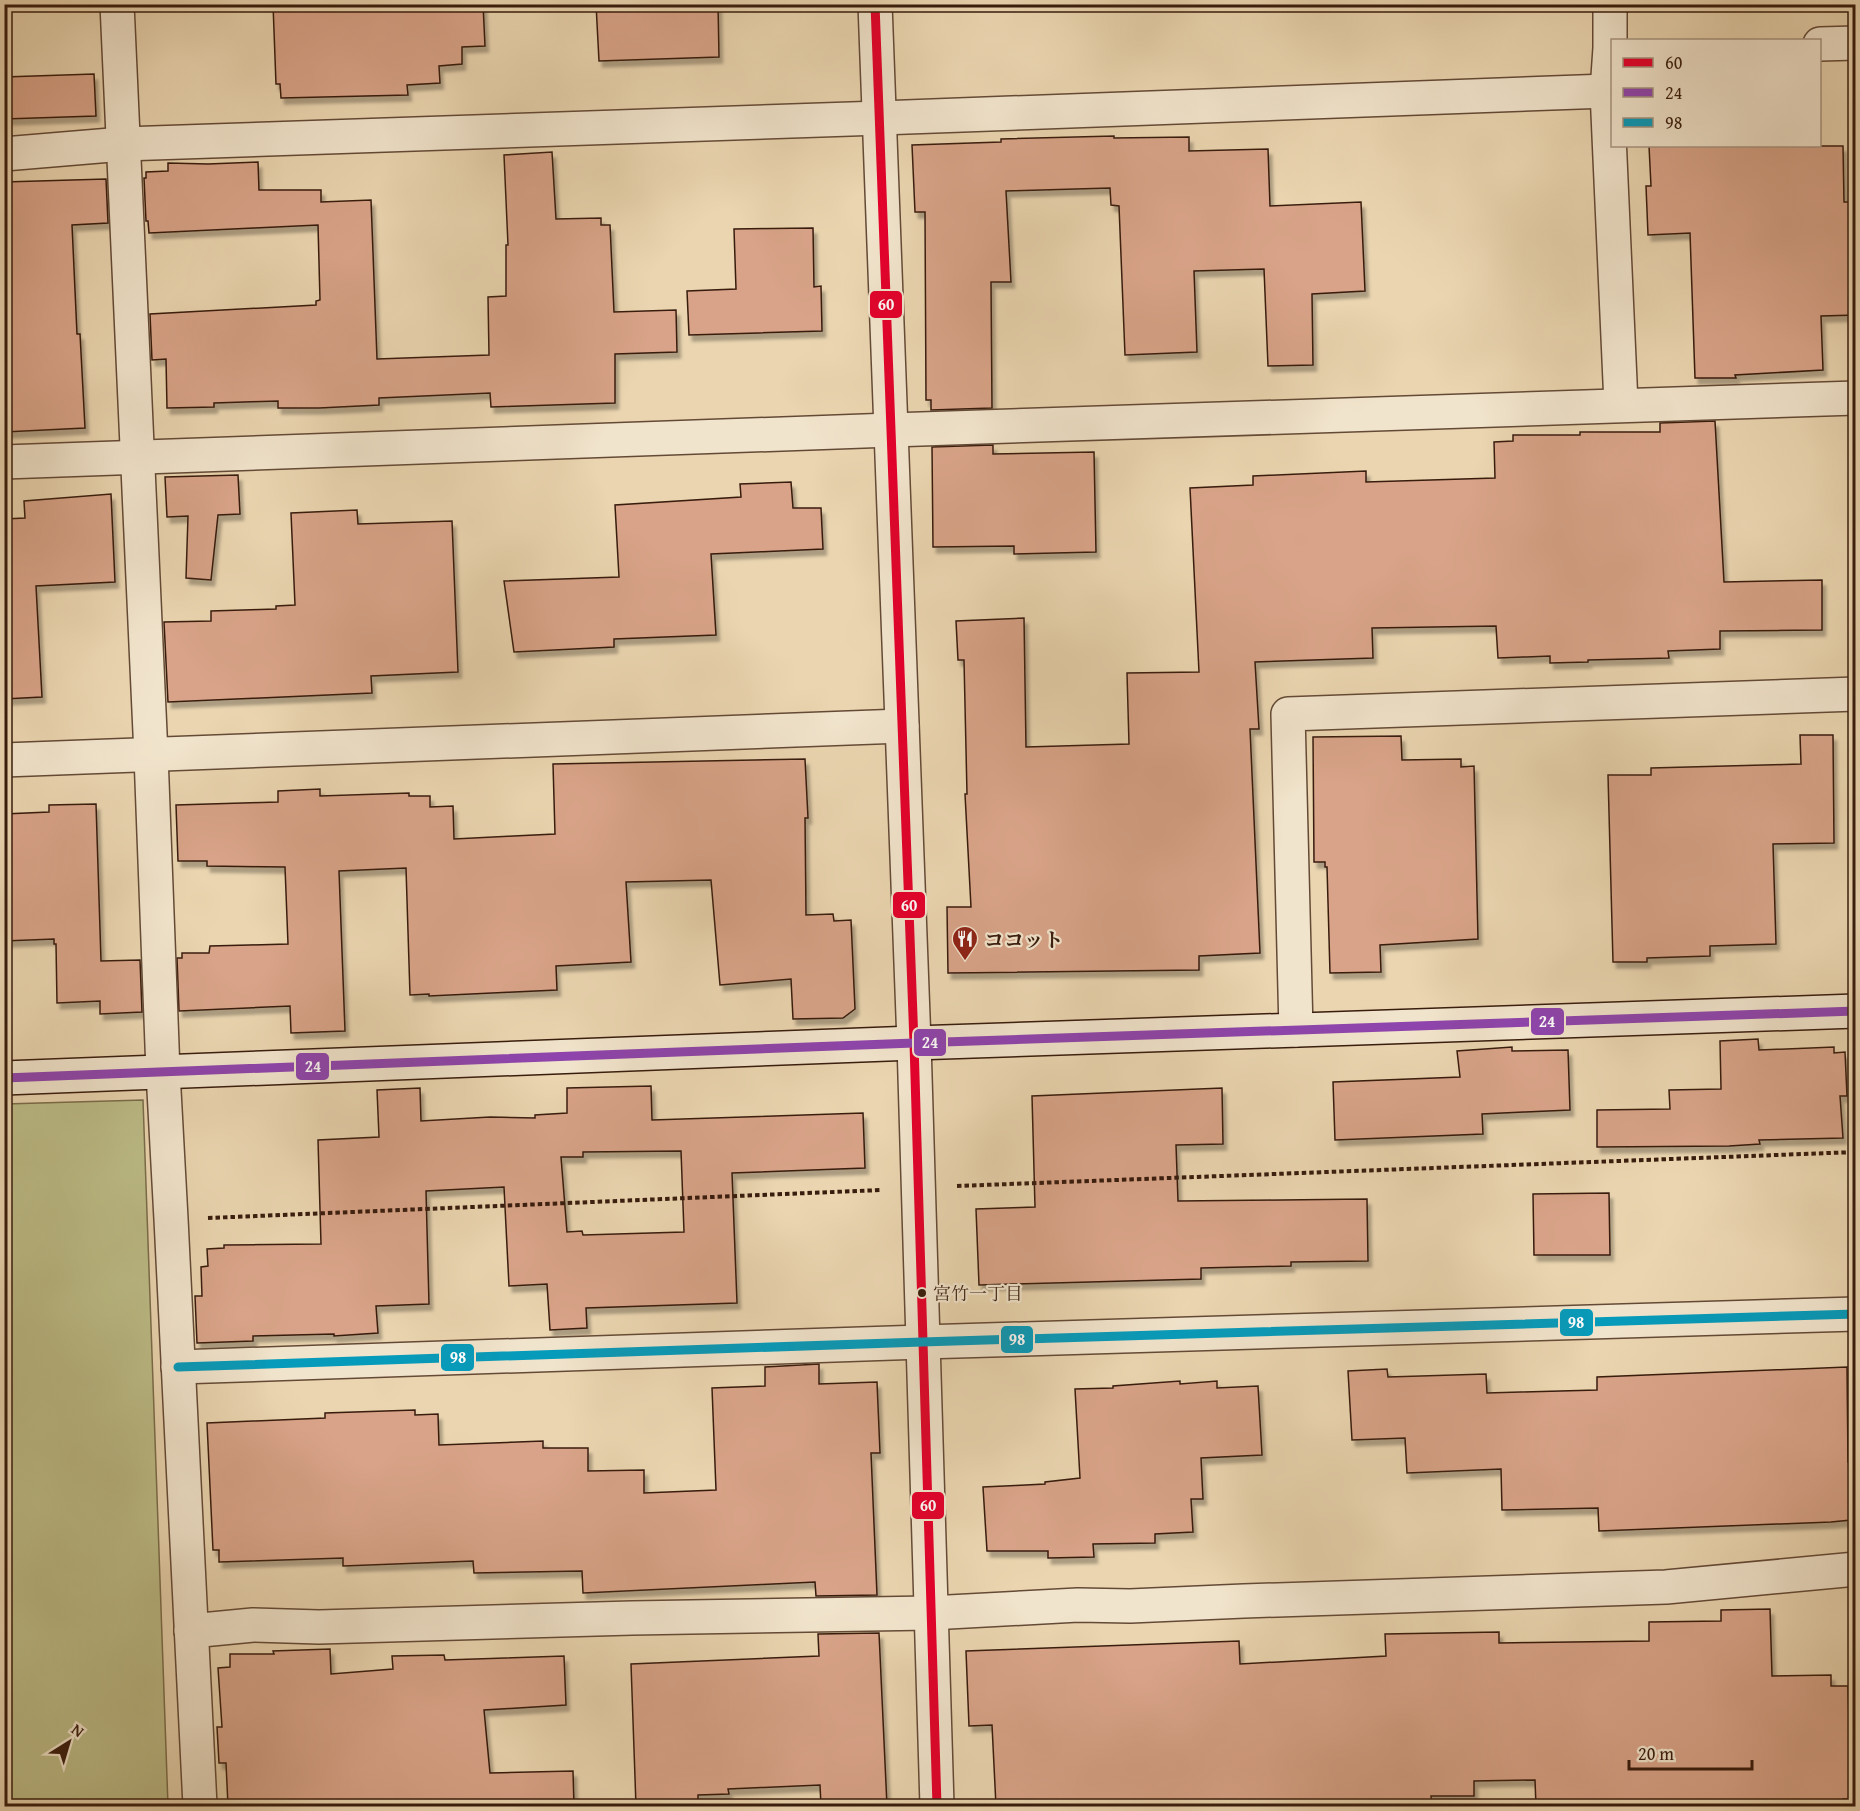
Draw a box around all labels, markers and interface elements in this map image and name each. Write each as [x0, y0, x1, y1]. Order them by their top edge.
legend [1611, 39, 1821, 147]
text: 60 [1665, 49, 1683, 76]
text: 24 [1665, 79, 1682, 106]
text: 98 [1665, 109, 1682, 136]
line badge: 60 [869, 290, 903, 319]
text: 60 [878, 292, 894, 316]
line badge: 60 [892, 891, 926, 919]
text: 60 [901, 893, 917, 917]
restaurant icon: ココット [950, 924, 980, 962]
place label: ココット [984, 925, 1064, 954]
line badge: 24 [1530, 1007, 1565, 1036]
text: 24 [1539, 1009, 1555, 1033]
line badge: 24 [913, 1028, 947, 1057]
text: 24 [922, 1030, 938, 1054]
line badge: 24 [295, 1052, 330, 1081]
text: 24 [305, 1054, 321, 1078]
place label: 宮竹一丁目 [933, 1280, 1023, 1307]
marker: 宮竹一丁目 [916, 1287, 928, 1299]
line badge: 98 [1559, 1308, 1594, 1337]
text: 98 [1568, 1310, 1584, 1334]
line badge: 98 [1000, 1325, 1034, 1354]
text: 98 [1009, 1327, 1025, 1351]
line badge: 98 [440, 1343, 475, 1372]
text: 98 [450, 1345, 466, 1369]
line badge: 60 [911, 1491, 945, 1520]
text: 60 [920, 1493, 936, 1517]
north arrow [39, 1712, 99, 1772]
text: N [67, 1717, 90, 1743]
scale bar [1629, 1733, 1752, 1771]
text: 20 m [1638, 1740, 1674, 1767]

